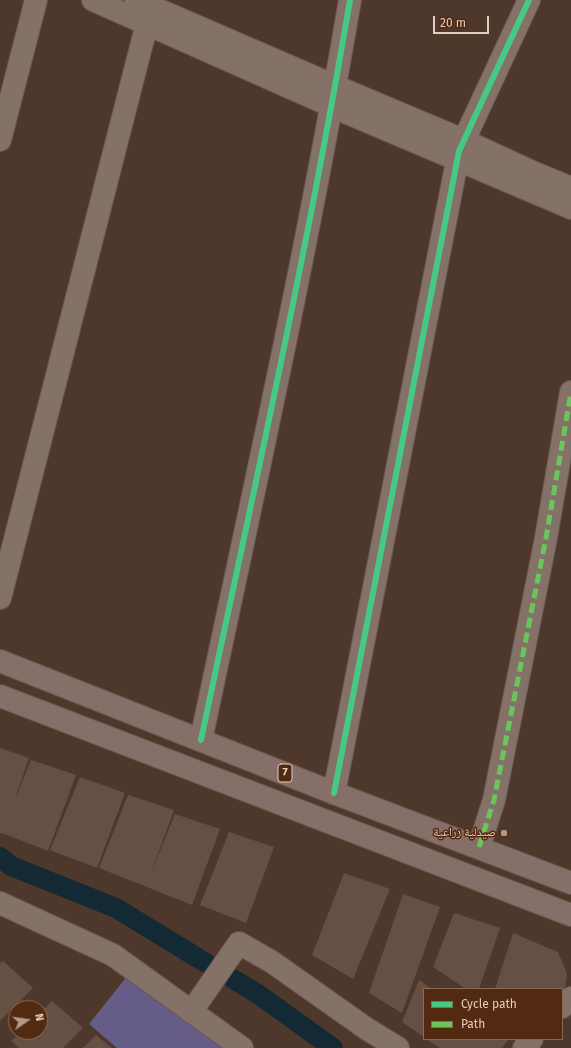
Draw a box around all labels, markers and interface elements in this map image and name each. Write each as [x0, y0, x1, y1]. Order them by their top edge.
scale bar [435, 8, 491, 34]
text: 20 m [440, 16, 466, 30]
road number: 7 [278, 764, 292, 782]
place label: صيدلية زراعية [433, 826, 496, 840]
marker: صيدلية زراعية [499, 828, 509, 838]
legend [423, 988, 563, 1040]
text: Cycle path [461, 997, 517, 1011]
north arrow [8, 1000, 48, 1040]
text: N [32, 1012, 46, 1022]
text: Path [461, 1017, 485, 1031]

